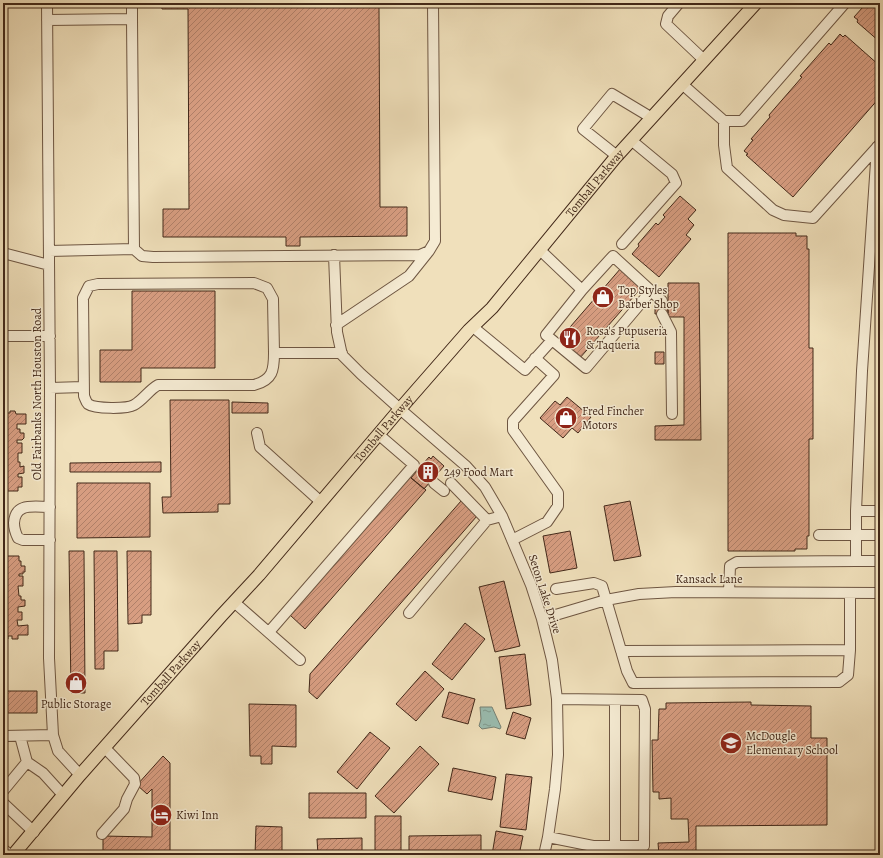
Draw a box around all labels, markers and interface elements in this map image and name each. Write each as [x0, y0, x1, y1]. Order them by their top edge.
street label: Tomball Parkway [562, 145, 628, 220]
place label: Top Styles Barber Shop [618, 282, 679, 312]
shop icon: Top Styles Barber Shop [590, 284, 616, 310]
street label: Old Fairbanks North Houston Road [29, 307, 45, 480]
place label: Rosa's Pupuseria & Taqueria [586, 323, 668, 353]
restaurant icon: Rosa's Pupuseria & Taqueria [557, 325, 583, 351]
street label: Tomball Parkway [350, 391, 417, 465]
place label: Fred Fincher Motors [582, 403, 644, 433]
shop icon: Fred Fincher Motors [553, 405, 579, 431]
building icon: 249 Food Mart [415, 459, 441, 485]
place label: 249 Food Mart [444, 464, 514, 480]
street label: Seton Lake Drive [525, 552, 565, 636]
street label: Kansack Lane [675, 571, 743, 587]
street label: Tomball Parkway [137, 636, 205, 709]
shop icon: Public Storage [63, 670, 89, 696]
place label: Public Storage [41, 696, 111, 712]
place label: McDougle Elementary School [746, 728, 838, 758]
school or university icon: McDougle Elementary School [718, 730, 744, 756]
hotel icon: Kiwi Inn [148, 802, 174, 828]
place label: Kiwi Inn [176, 807, 219, 823]

